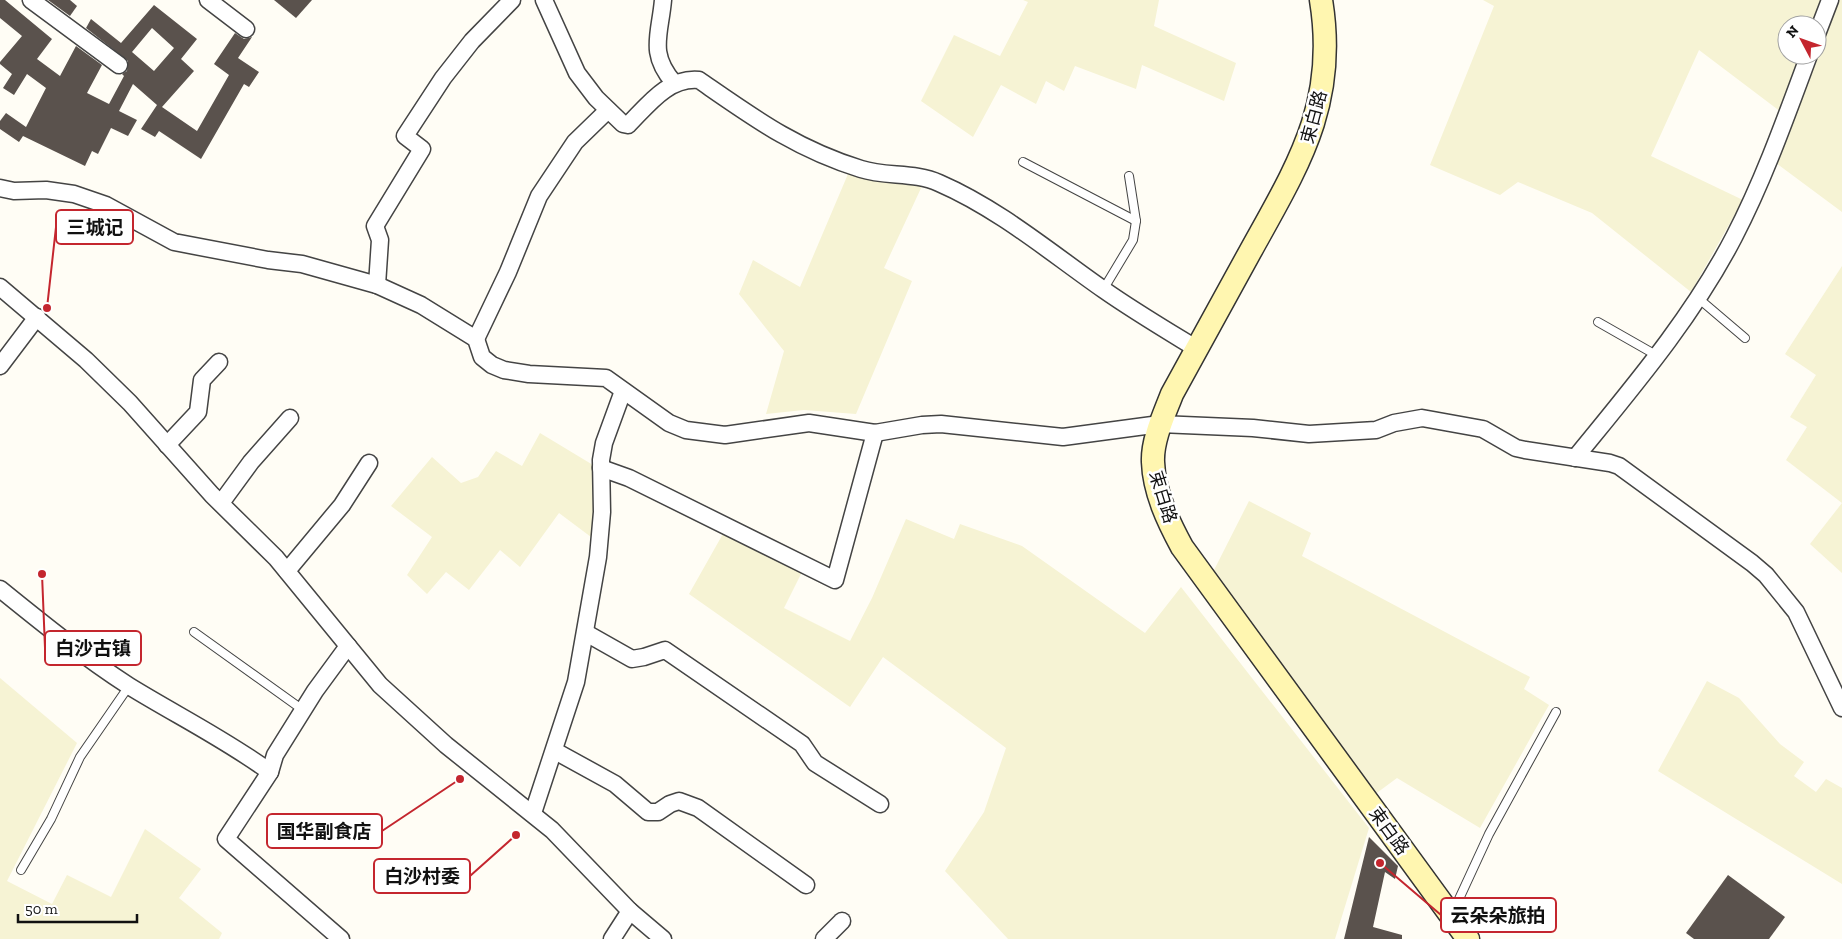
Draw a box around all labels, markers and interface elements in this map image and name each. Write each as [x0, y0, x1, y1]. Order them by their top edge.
north arrow [1777, 15, 1827, 65]
text: N [1783, 22, 1803, 41]
street label: 束白路 [1296, 88, 1332, 146]
callout: 三城记 [56, 210, 133, 244]
text: 三城记 [66, 216, 124, 239]
street label: 束白路 [1145, 468, 1181, 526]
callout: 白沙古镇 [45, 631, 141, 665]
text: 白沙古镇 [55, 637, 131, 660]
street label: 束白路 [1364, 803, 1414, 859]
callout: 国华副食店 [267, 814, 382, 848]
text: 国华副食店 [276, 820, 372, 843]
callout: 白沙村委 [374, 859, 470, 893]
text: 白沙村委 [384, 865, 460, 888]
scale bar [18, 892, 136, 924]
callout: 云朵朵旅拍 [1441, 898, 1556, 932]
text: 50 m [25, 900, 58, 918]
text: 云朵朵旅拍 [1450, 904, 1546, 927]

